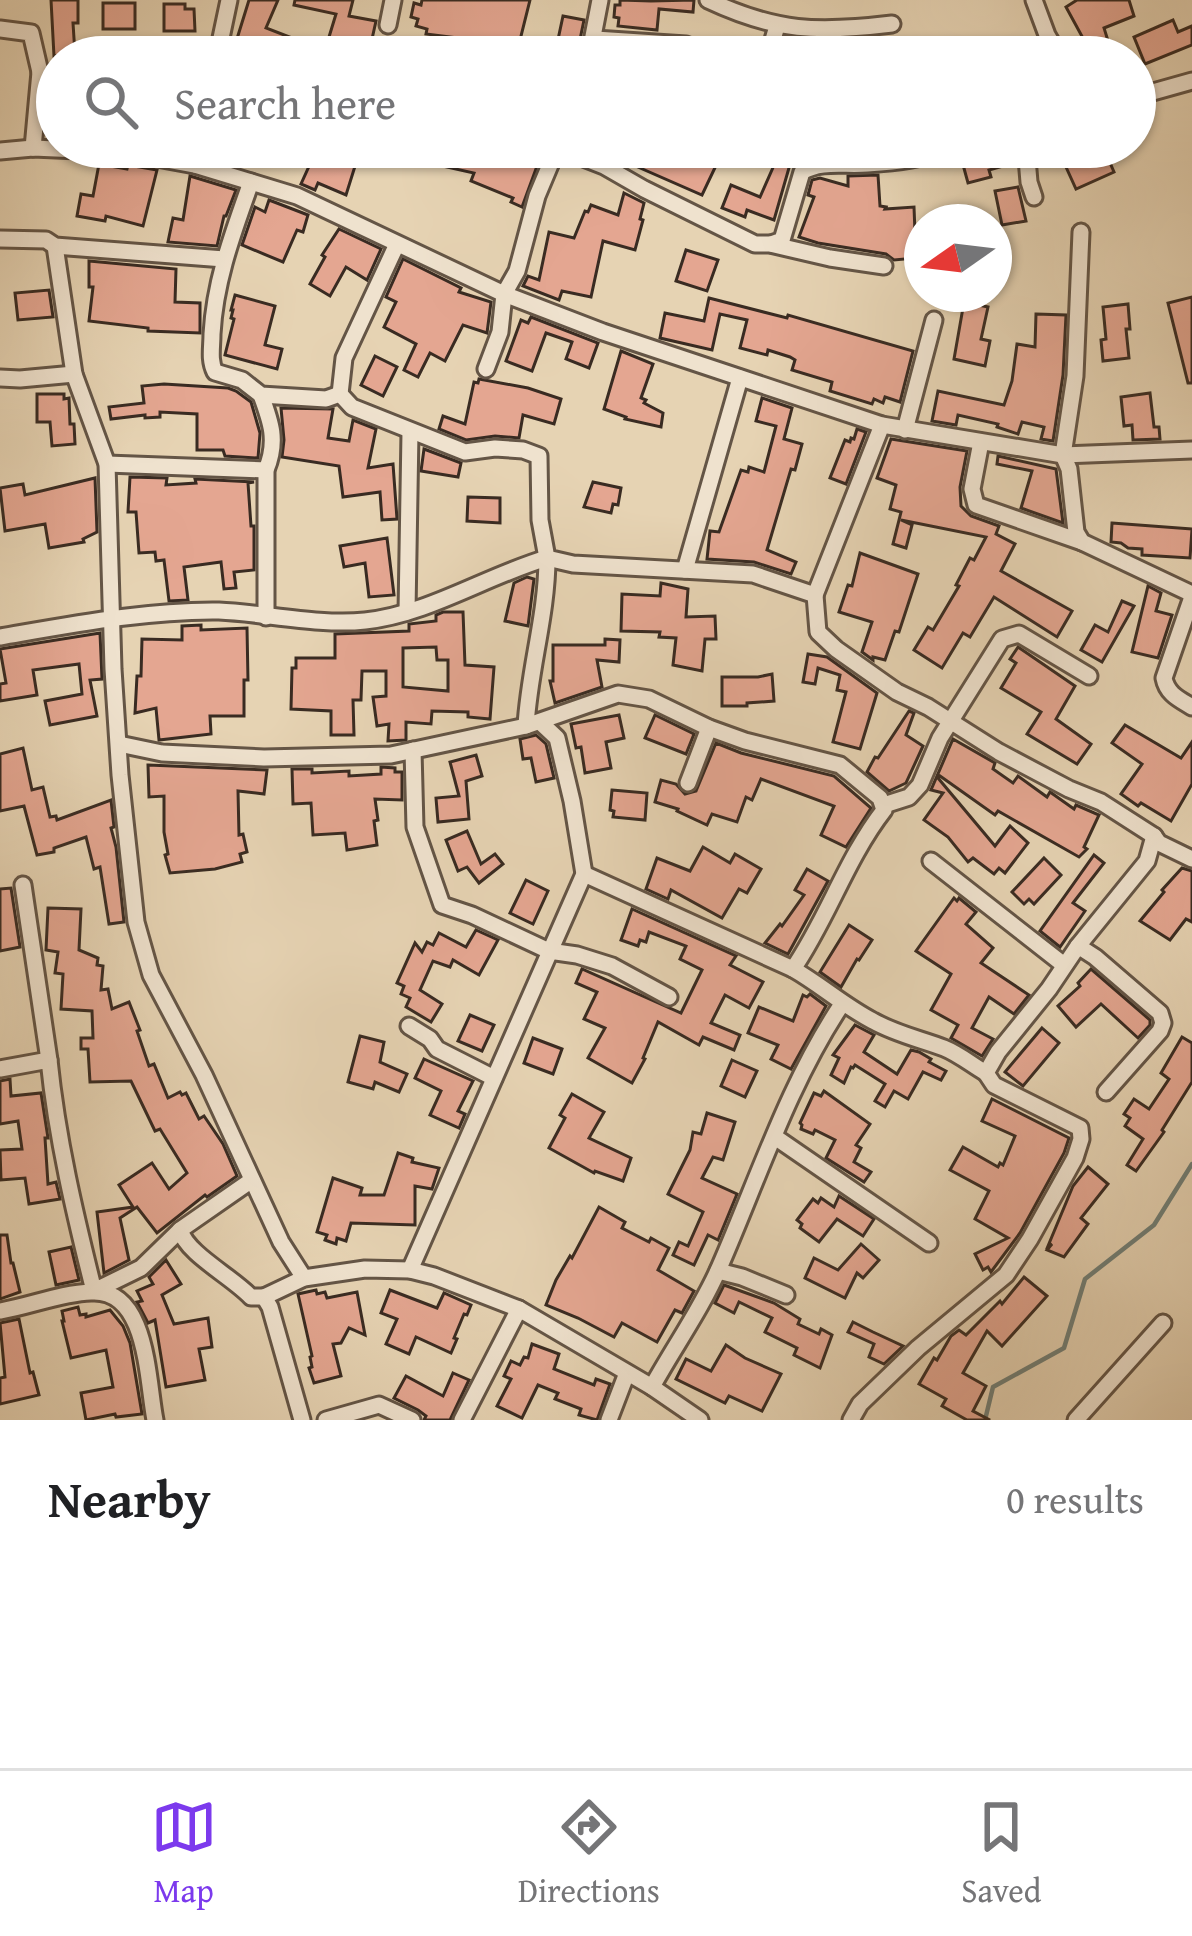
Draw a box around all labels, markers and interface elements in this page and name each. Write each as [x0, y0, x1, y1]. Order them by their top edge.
search box [36, 36, 1156, 168]
icon: search [78, 69, 144, 135]
text: Search here [174, 70, 396, 135]
north arrow [904, 204, 1012, 312]
text: Nearby [48, 1461, 211, 1536]
text: 0 results [1006, 1470, 1144, 1527]
tab: Map [151, 1794, 217, 1914]
tab: Directions [518, 1794, 660, 1914]
tab: Saved [961, 1794, 1041, 1914]

